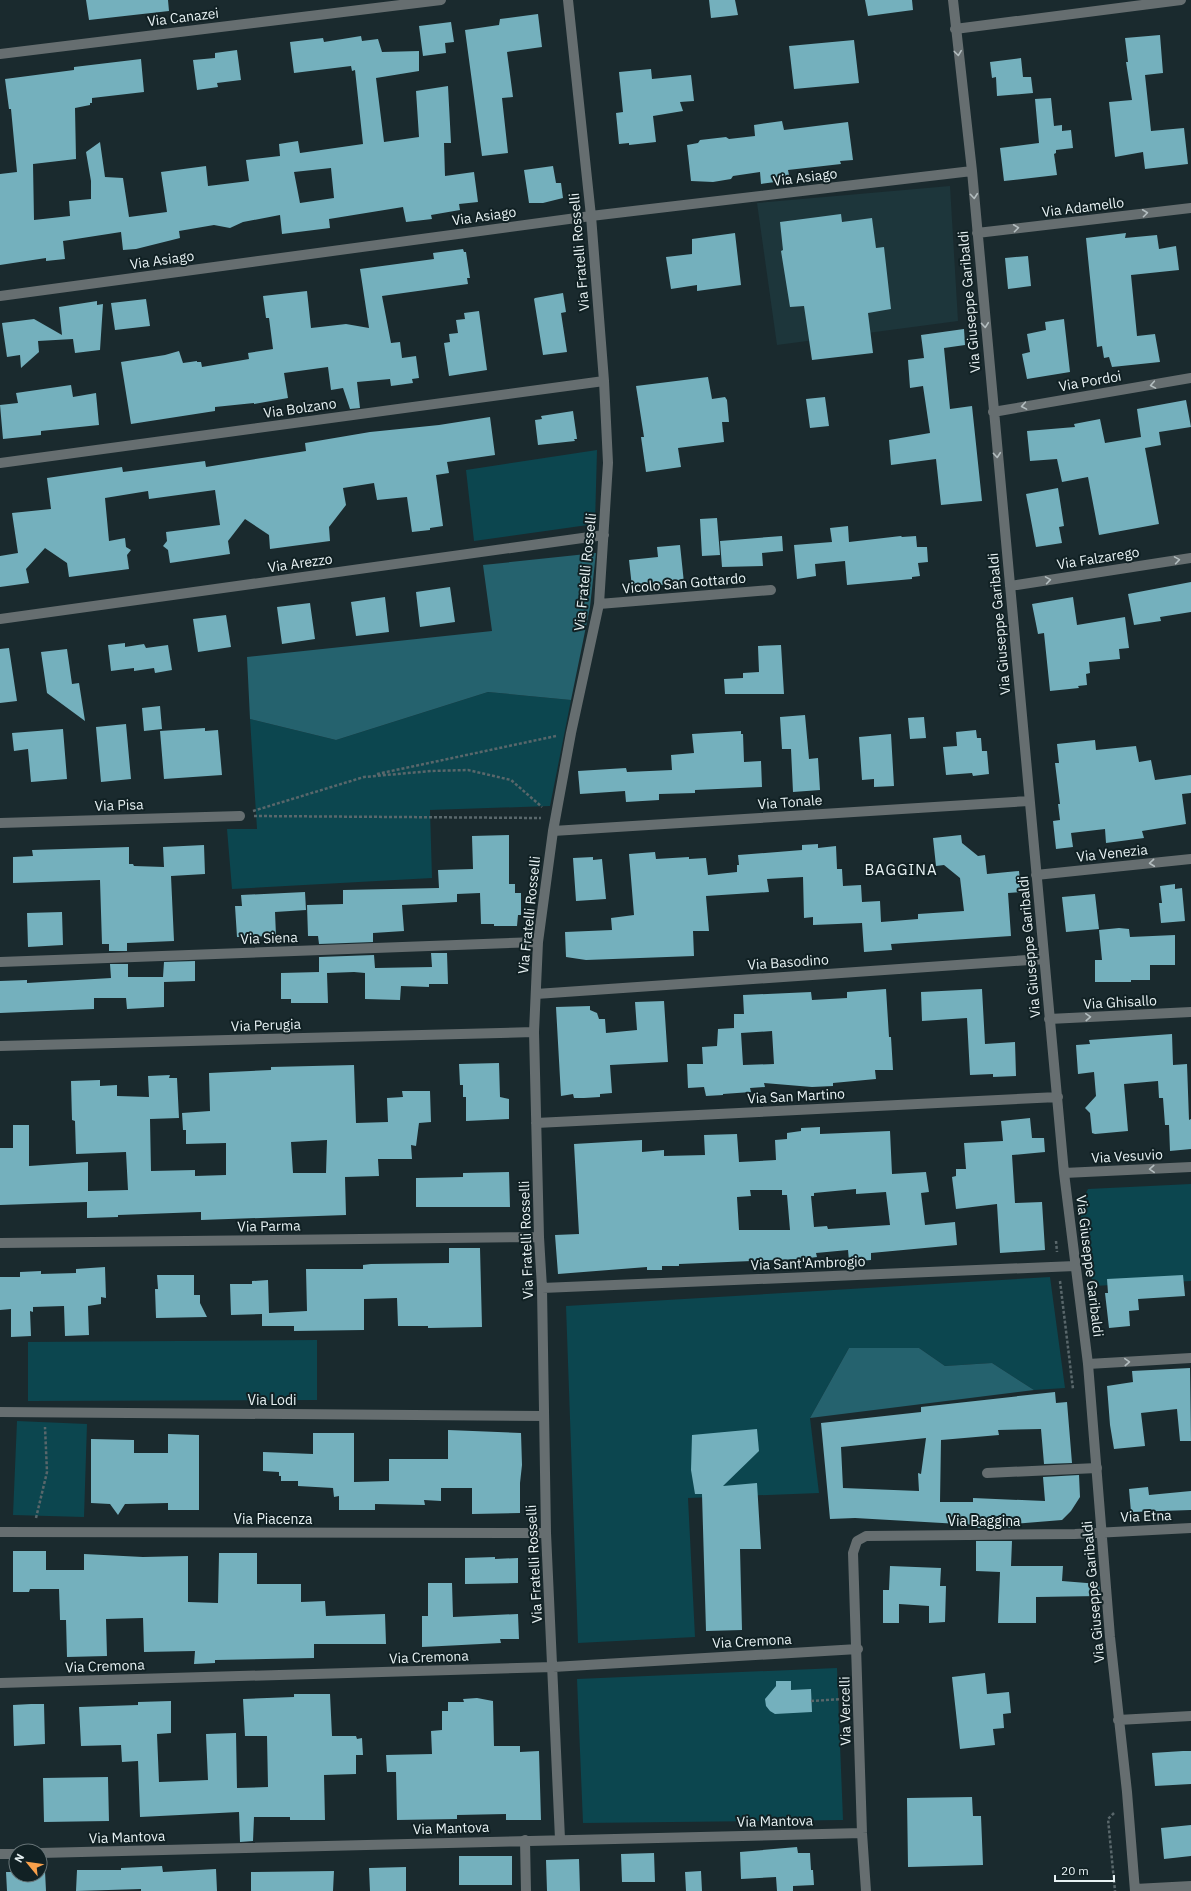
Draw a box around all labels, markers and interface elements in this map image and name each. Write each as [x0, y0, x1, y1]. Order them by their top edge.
street label: Via Canazei [146, 4, 220, 30]
one-way arrow [953, 50, 962, 56]
street label: Via Asiago [772, 164, 838, 190]
street label: Via Fratelli Rosselli [565, 192, 593, 312]
one-way arrow [969, 193, 978, 199]
street label: Via Adamello [1041, 193, 1125, 221]
street label: Via Asiago [451, 203, 517, 229]
one-way arrow [1142, 209, 1148, 218]
one-way arrow [1013, 224, 1019, 233]
street label: Via Giuseppe Garibaldi [954, 230, 984, 374]
street label: Via Asiago [129, 247, 195, 273]
one-way arrow [981, 322, 990, 328]
street label: Via Pordoi [1057, 367, 1123, 395]
one-way arrow [1149, 380, 1156, 388]
street label: Via Bolzano [262, 394, 338, 422]
one-way arrow [1021, 402, 1028, 410]
one-way arrow [992, 452, 1001, 458]
street label: Via Fratelli Rosselli [570, 512, 600, 632]
street label: Via Falzarego [1055, 543, 1141, 573]
street label: Via Arezzo [266, 550, 334, 576]
street label: Via Giuseppe Garibaldi [984, 552, 1014, 696]
one-way arrow [1174, 556, 1180, 565]
street label: Vicolo San Gottardo [621, 569, 747, 597]
one-way arrow [1045, 576, 1051, 585]
street label: Via Tonale [757, 791, 823, 813]
street label: Via Pisa [94, 795, 144, 815]
street label: Via Venezia [1075, 840, 1149, 866]
street label: Via Fratelli Rosselli [514, 855, 544, 975]
one-way arrow [1149, 858, 1155, 867]
district label: BAGGINA [864, 860, 938, 879]
street label: Via Giuseppe Garibaldi [1014, 875, 1044, 1019]
street label: Via Siena [240, 928, 299, 948]
street label: Via Basodino [747, 950, 829, 974]
street label: Via Ghisallo [1083, 991, 1157, 1013]
one-way arrow [1085, 1013, 1091, 1021]
street label: Via Perugia [231, 1015, 302, 1035]
street label: Via San Martino [747, 1084, 846, 1108]
street label: Via Vesuvio [1091, 1145, 1163, 1167]
one-way arrow [1149, 1164, 1155, 1173]
street label: Via Fratelli Rosselli [515, 1180, 537, 1300]
street label: Via Giuseppe Garibaldi [1072, 1194, 1108, 1338]
street label: Via Parma [237, 1216, 301, 1236]
street label: Via Sant'Ambrogio [750, 1252, 866, 1274]
one-way arrow [1124, 1357, 1130, 1366]
street label: Via Lodi [247, 1391, 297, 1409]
street label: Via Fratelli Rosselli [522, 1504, 546, 1624]
street label: Via Etna [1120, 1506, 1172, 1526]
street label: Via Piacenza [234, 1510, 313, 1528]
street label: Via Baggina [947, 1512, 1021, 1530]
street label: Via Giuseppe Garibaldi [1078, 1520, 1108, 1664]
street label: Via Cremona [712, 1630, 793, 1652]
street label: Via Cremona [389, 1647, 470, 1667]
street label: Via Cremona [65, 1656, 146, 1676]
street label: Via Vercelli [835, 1676, 855, 1746]
street label: Via Mantova [737, 1811, 814, 1831]
street label: Via Mantova [412, 1818, 490, 1838]
street label: Via Mantova [88, 1827, 166, 1847]
north arrow [8, 1843, 48, 1883]
text: N [11, 1851, 27, 1865]
scale bar [1055, 1857, 1114, 1883]
text: 20 m [1061, 1863, 1089, 1878]

